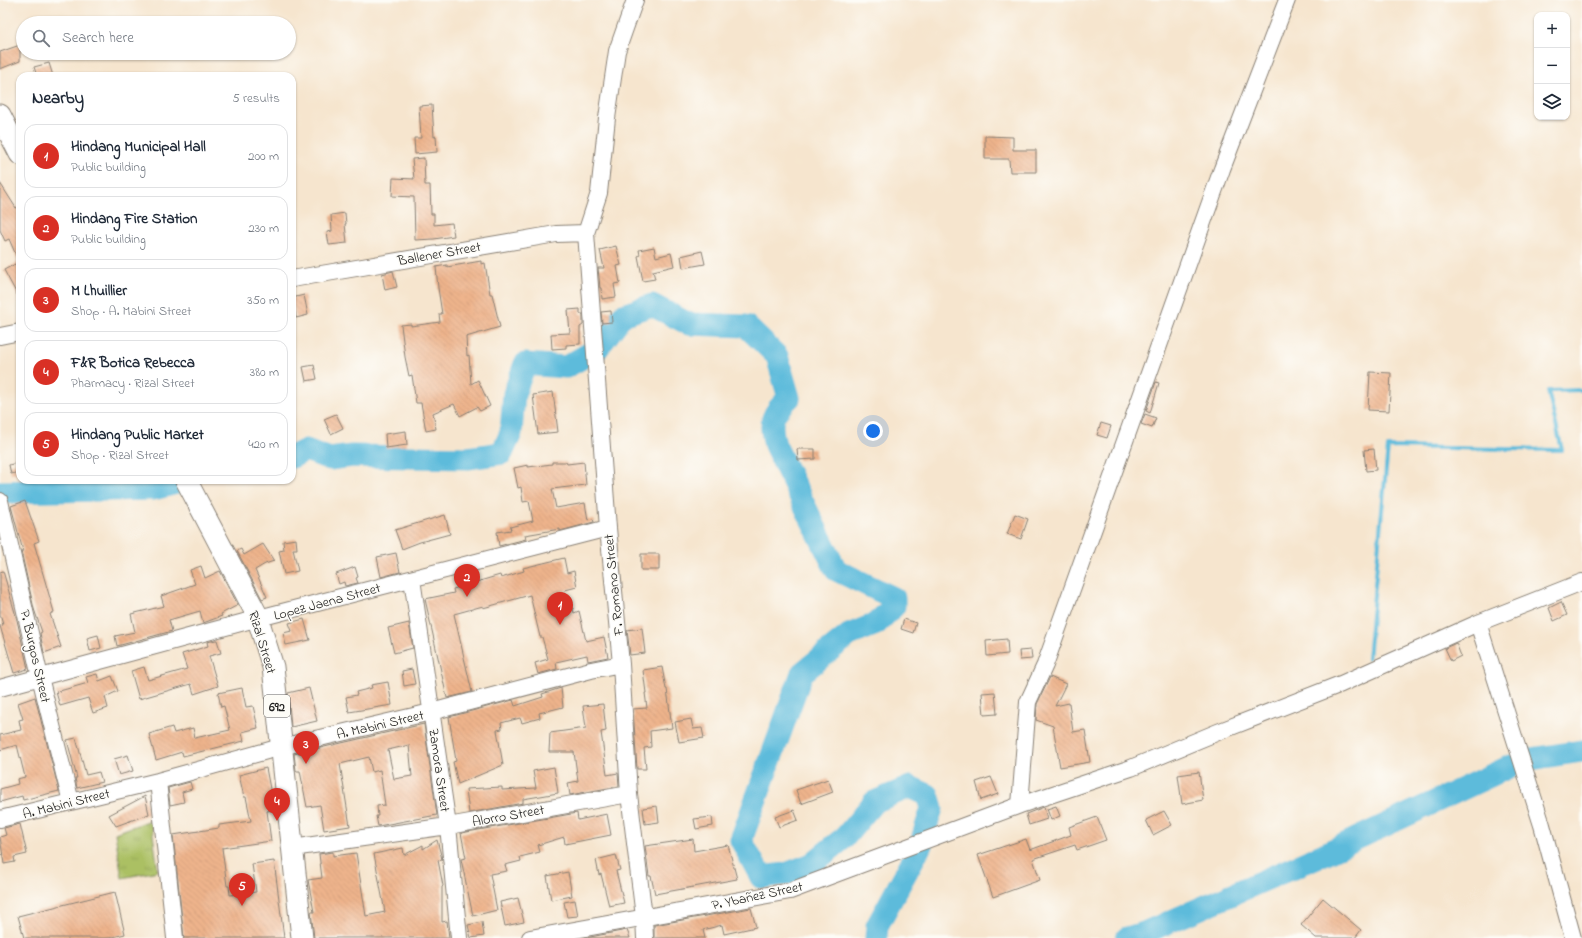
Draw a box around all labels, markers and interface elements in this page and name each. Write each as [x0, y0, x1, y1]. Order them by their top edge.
map controls [1534, 12, 1570, 120]
button: + [1534, 12, 1570, 48]
search box [16, 16, 296, 60]
icon: search [30, 27, 52, 49]
text: Search here [62, 27, 134, 49]
button: − [1534, 48, 1570, 84]
button: layers [1534, 84, 1570, 120]
text: Nearby [32, 86, 84, 111]
text: 5 results [232, 89, 280, 108]
text: Hindang Municipal Hall [71, 136, 206, 158]
text: 1 [44, 147, 48, 166]
text: 200 m [248, 147, 279, 166]
text: Public building [71, 158, 146, 177]
text: Hindang Fire Station [71, 208, 197, 230]
text: 2 [43, 219, 49, 238]
text: 230 m [248, 219, 279, 238]
text: Public building [71, 230, 146, 249]
street label: Ballener Street [395, 237, 483, 272]
text: M Lhuillier [71, 280, 127, 302]
text: 3 [43, 291, 49, 310]
text: 350 m [247, 291, 279, 310]
text: Shop · A. Mabini Street [71, 302, 191, 321]
text: F&R Botica Rebecca [71, 352, 195, 374]
text: 4 [43, 363, 49, 382]
text: 380 m [250, 363, 279, 382]
text: Pharmacy · Rizal Street [71, 374, 195, 393]
your location [863, 421, 883, 441]
text: Hindang Public Market [71, 424, 204, 446]
text: 5 [42, 435, 50, 454]
text: 420 m [248, 435, 279, 454]
text: Shop · Rizal Street [71, 446, 169, 465]
street label: F. Romano Street [599, 533, 630, 638]
pin: 2 [454, 564, 480, 597]
street label: Lopez Jaena Street [272, 578, 383, 627]
pin: 1 [547, 592, 573, 625]
street label: P. Burgos Street [13, 608, 56, 705]
street label: Rizal Street [242, 608, 281, 677]
road number: 692 [264, 695, 290, 717]
street label: A. Mabini Street [335, 705, 426, 746]
street label: Zamora Street [422, 727, 455, 814]
pin: 3 [293, 731, 319, 764]
street label: A. Mabini Street [21, 783, 112, 825]
pin: 4 [264, 788, 290, 821]
street label: Alorro Street [470, 800, 546, 833]
pin: 5 [229, 873, 255, 906]
street label: P. Ybañez Street [710, 876, 805, 916]

